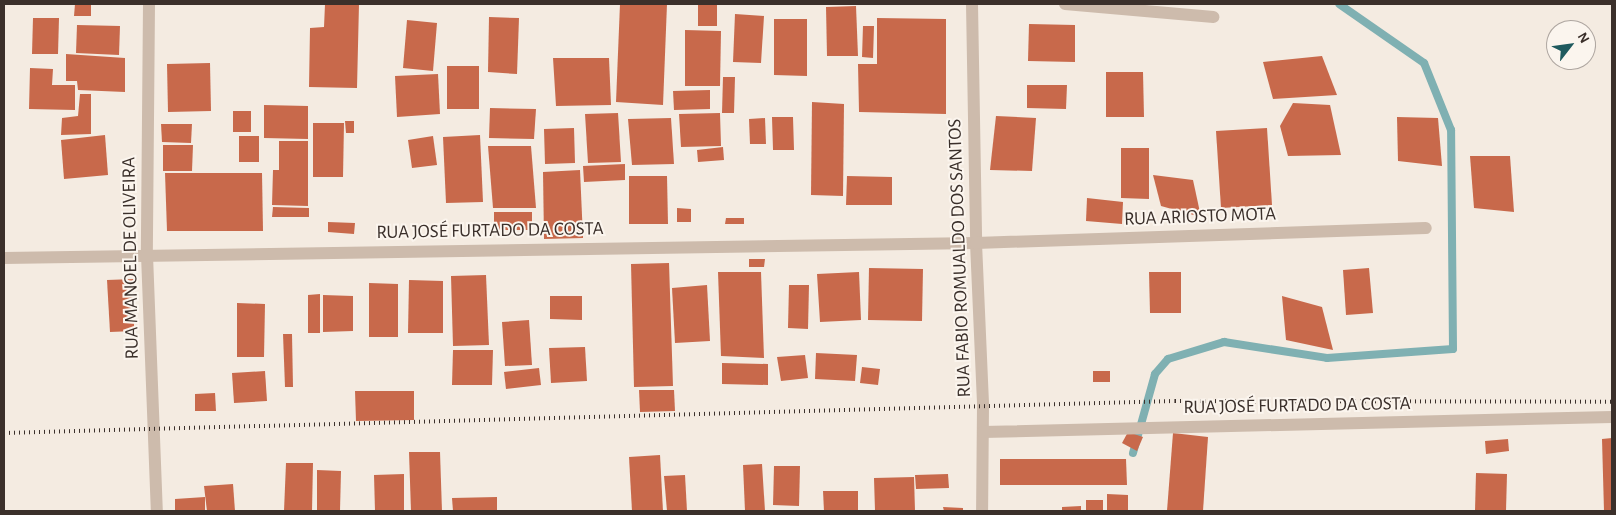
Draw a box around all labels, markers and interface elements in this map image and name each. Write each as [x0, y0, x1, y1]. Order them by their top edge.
north arrow [1546, 20, 1596, 70]
text: N [1575, 30, 1592, 46]
street label: RUA FABIO ROMUALDO DOS SANTOS [944, 118, 976, 398]
street label: RUA MANOEL DE OLIVEIRA [118, 157, 144, 359]
street label: RUA ARIOSTO MOTA [1124, 203, 1276, 231]
street label: RUA JOSÉ FURTADO DA COSTA [376, 218, 604, 244]
street label: RUA JOSÉ FURTADO DA COSTA [1183, 393, 1411, 419]

